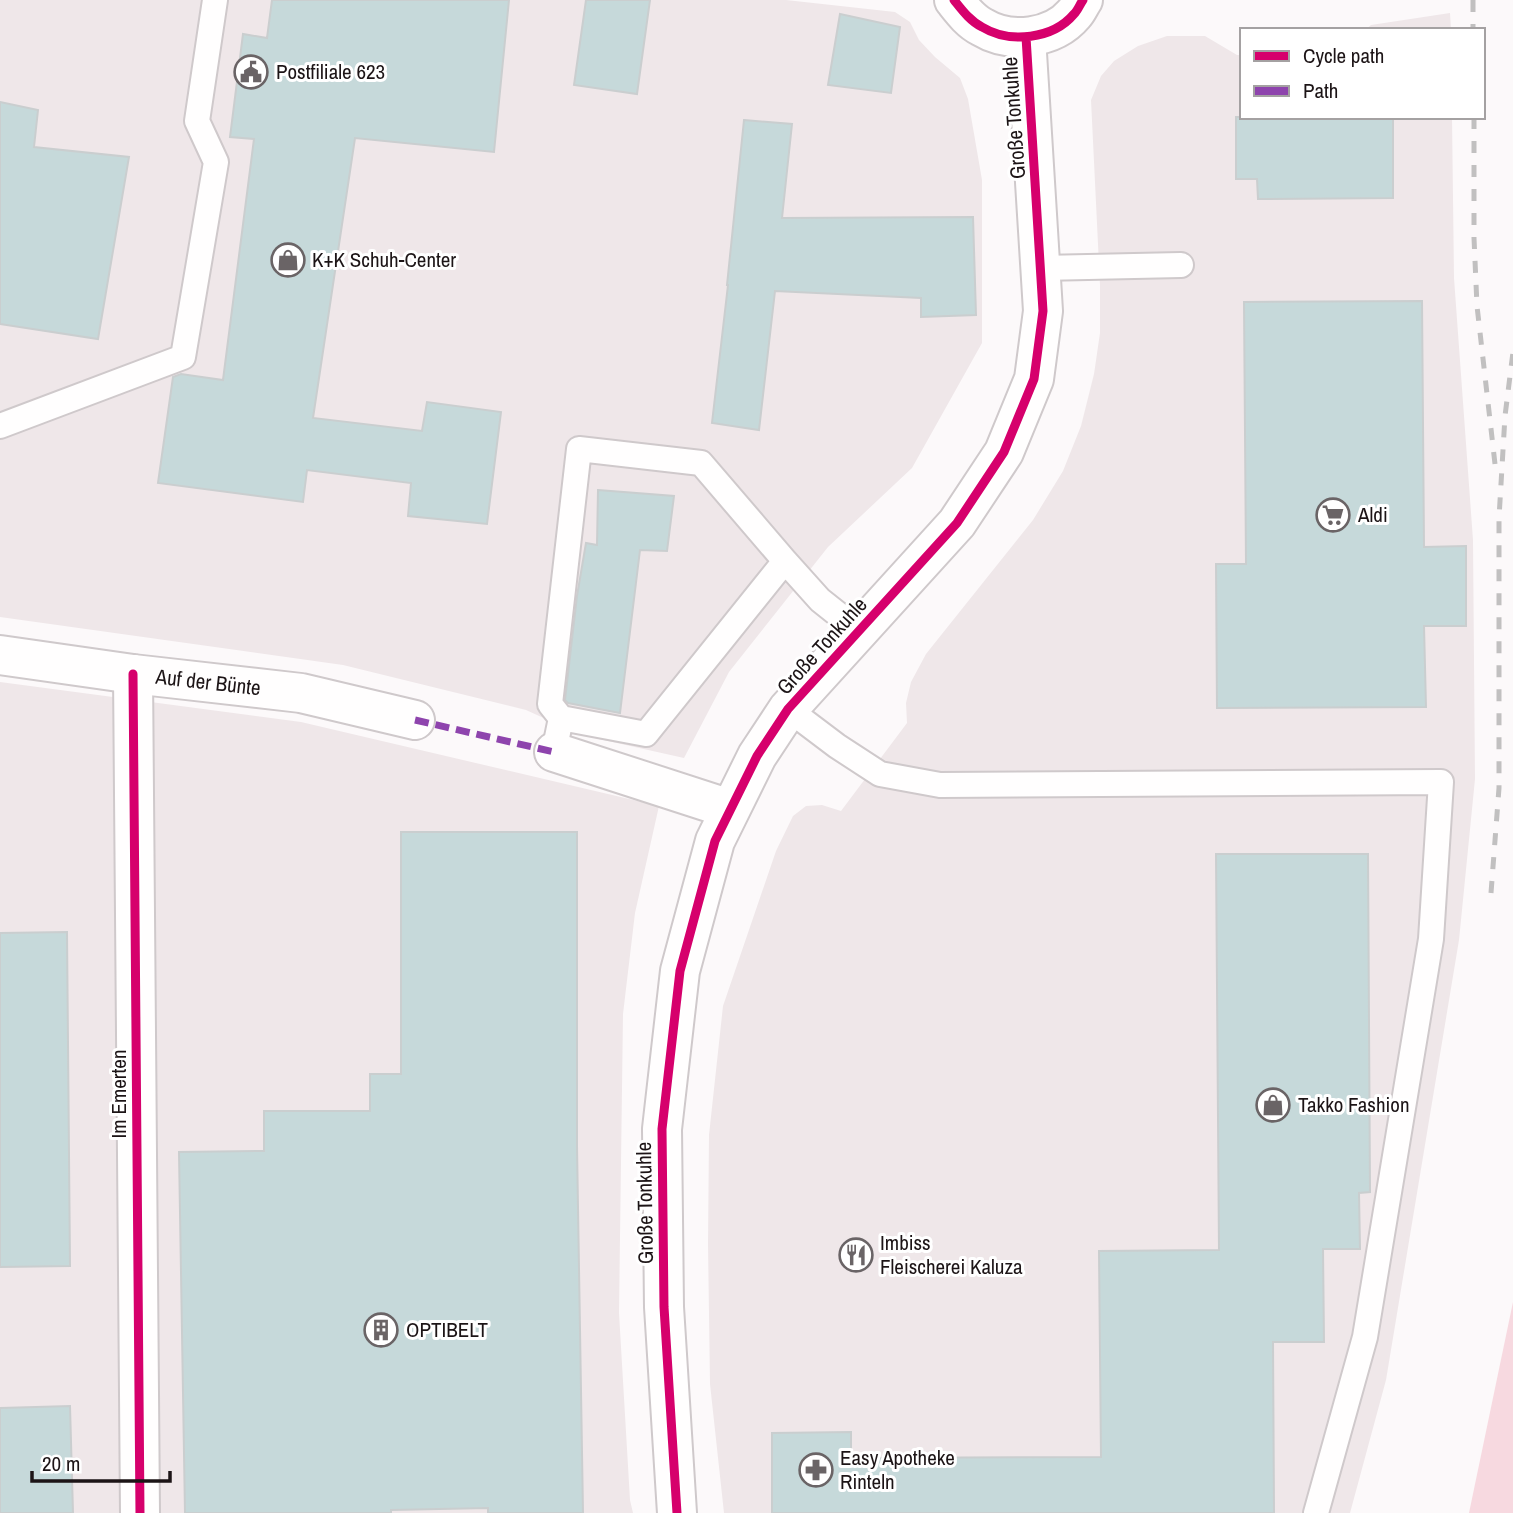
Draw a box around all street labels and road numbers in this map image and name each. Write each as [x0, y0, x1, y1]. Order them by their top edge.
street label: Große Tonkuhle [995, 56, 1032, 180]
street label: Große Tonkuhle [770, 591, 873, 701]
street label: Auf der Bünte [153, 662, 262, 702]
street label: Im Emerten [104, 1050, 133, 1139]
street label: Große Tonkuhle [629, 1142, 660, 1264]

